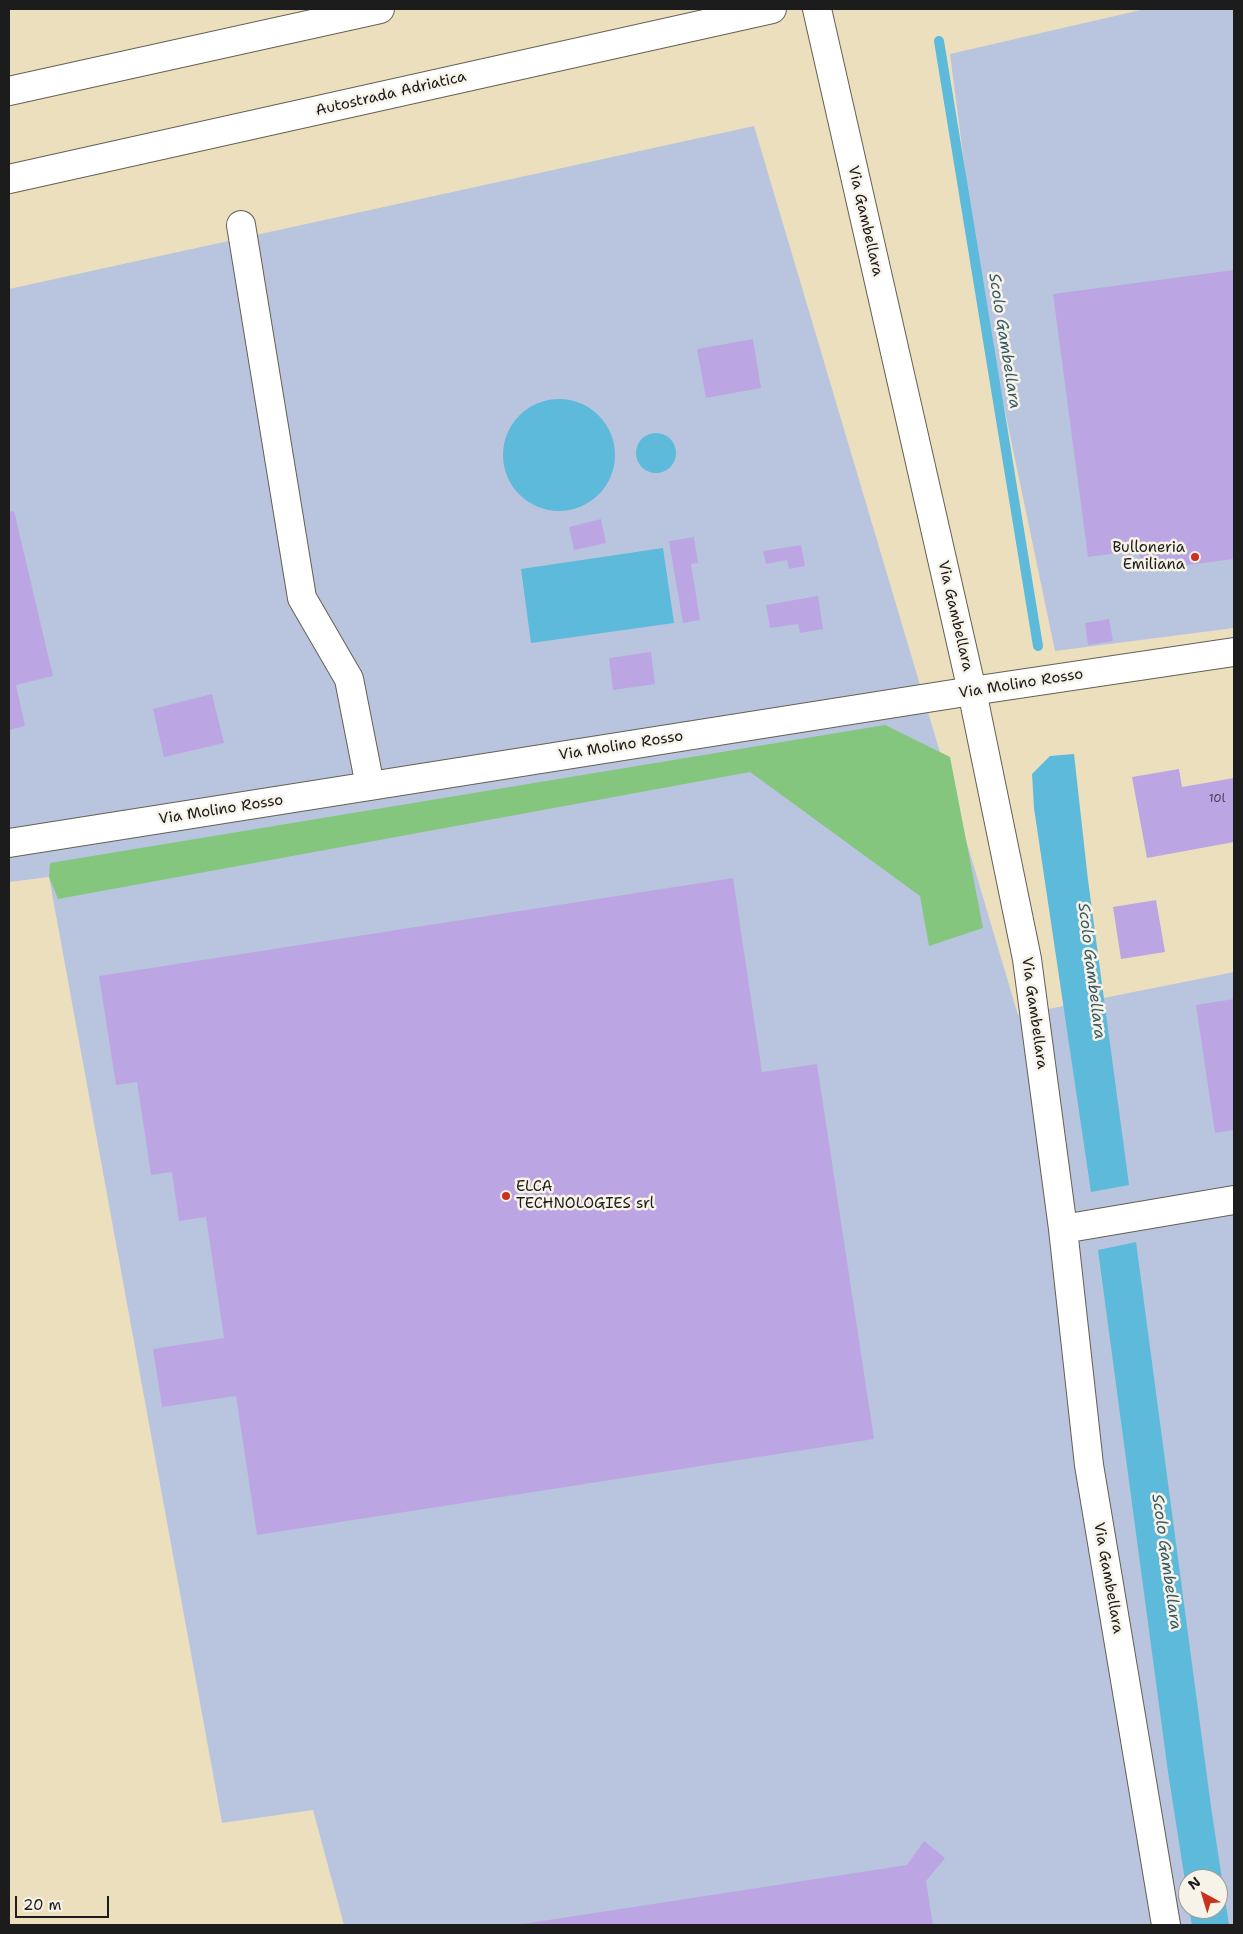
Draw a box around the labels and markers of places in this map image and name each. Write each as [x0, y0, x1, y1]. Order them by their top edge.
place label: Bulloneria Emiliana [1112, 539, 1185, 574]
marker: Bulloneria Emiliana [1189, 551, 1201, 563]
place label: ELCA TECHNOLOGIES srl [516, 1178, 654, 1213]
marker: ELCA TECHNOLOGIES srl [500, 1190, 512, 1202]

